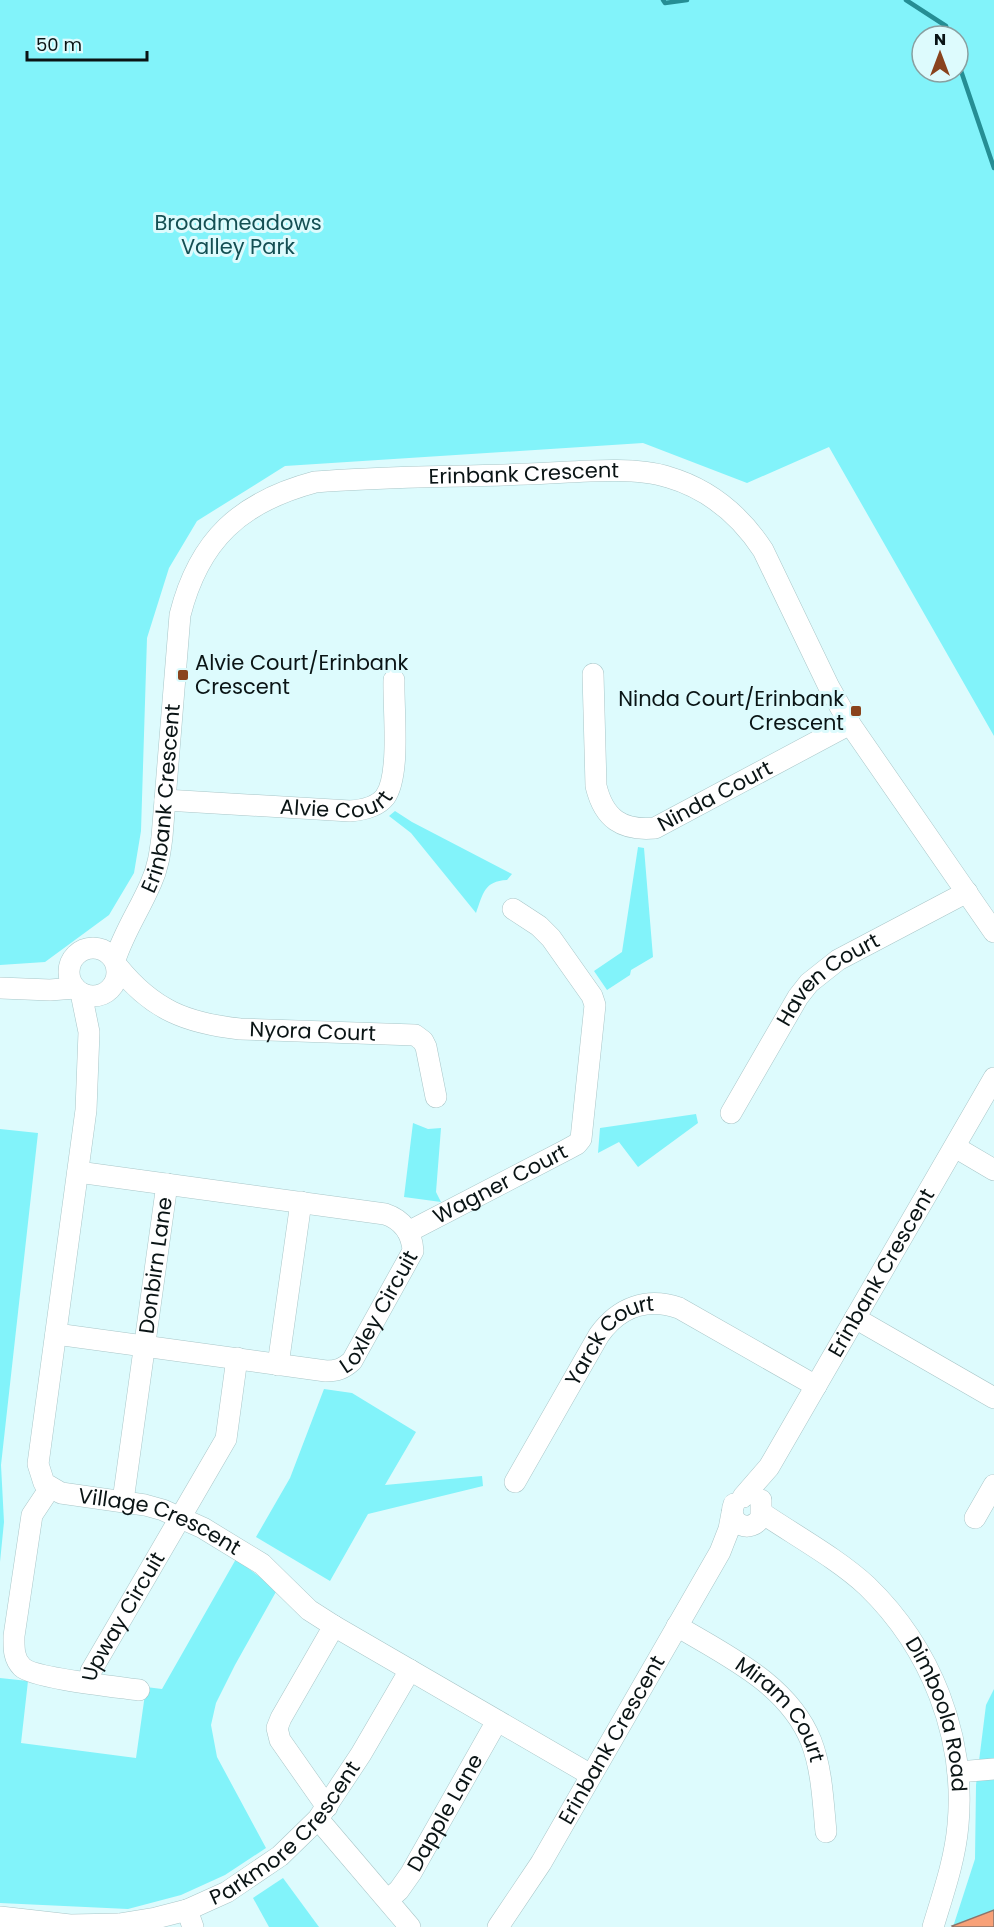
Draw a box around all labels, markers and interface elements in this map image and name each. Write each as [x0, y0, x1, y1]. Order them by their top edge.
scale bar [27, 24, 147, 62]
north arrow [910, 24, 970, 84]
text: N [934, 28, 946, 51]
text: 50 m [36, 32, 82, 57]
park label: Broadmeadows Valley Park [154, 208, 322, 261]
street label: Erinbank Crescent [428, 455, 619, 491]
place label: Alvie Court/Erinbank Crescent [195, 648, 409, 701]
marker: Alvie Court/Erinbank Crescent [176, 668, 190, 682]
place label: Ninda Court/Erinbank Crescent [618, 684, 844, 737]
street label: Erinbank Crescent [134, 703, 187, 897]
marker: Ninda Court/Erinbank Crescent [849, 704, 863, 718]
street label: Ninda Court [652, 753, 777, 838]
street label: Alvie Court [279, 785, 399, 825]
street label: Haven Court [769, 926, 884, 1031]
street label: Nyora Court [249, 1014, 376, 1048]
street label: Wagner Court [428, 1137, 572, 1230]
street label: Erinbank Crescent [821, 1183, 941, 1362]
street label: Donbirn Lane [131, 1195, 179, 1335]
street label: Loxley Circuit [334, 1245, 424, 1380]
street label: Yarck Court [558, 1289, 655, 1391]
street label: Village Crescent [76, 1481, 246, 1562]
street label: Upway Circuit [74, 1546, 171, 1683]
street label: Dimboola Road [899, 1631, 974, 1793]
street label: Miram Court [730, 1649, 832, 1765]
street label: Erinbank Crescent [551, 1650, 671, 1830]
street label: Dapple Lane [400, 1748, 490, 1877]
street label: Parkmore Crescent [205, 1755, 367, 1912]

